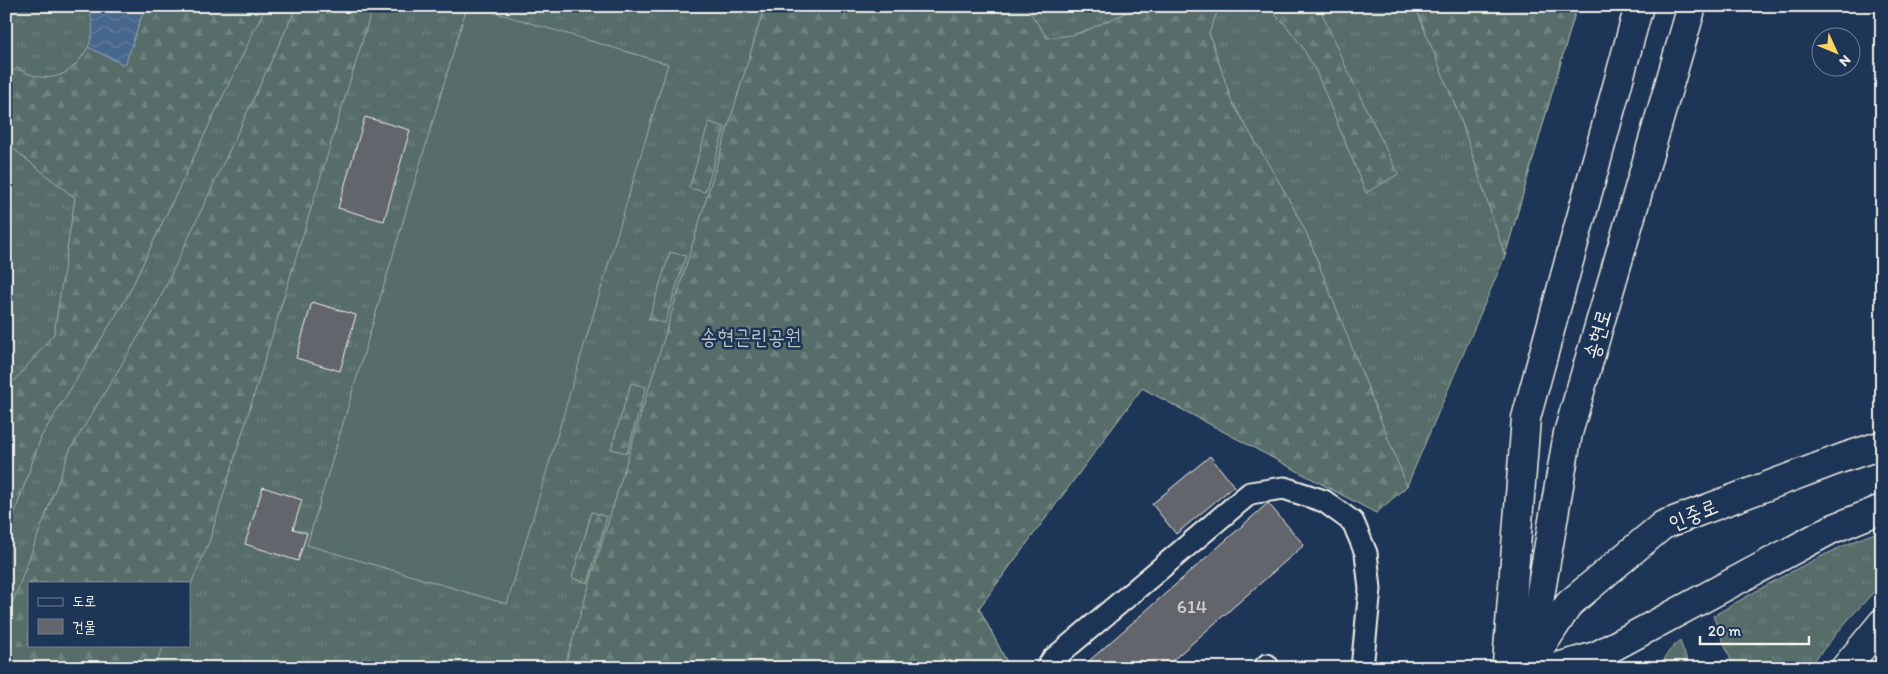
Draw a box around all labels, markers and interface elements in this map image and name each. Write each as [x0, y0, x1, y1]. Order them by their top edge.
north arrow [1810, 28, 1860, 78]
text: N [1836, 51, 1854, 70]
street label: 송현로 [1578, 306, 1616, 362]
park label: 송현근린공원 [700, 324, 802, 349]
street label: 인중로 [1665, 493, 1721, 535]
legend [28, 582, 190, 646]
text: 도로 [72, 592, 96, 610]
house number: 614 [1177, 595, 1207, 618]
scale bar [1700, 614, 1809, 646]
text: 건물 [72, 618, 96, 636]
text: 20 m [1708, 622, 1742, 640]

